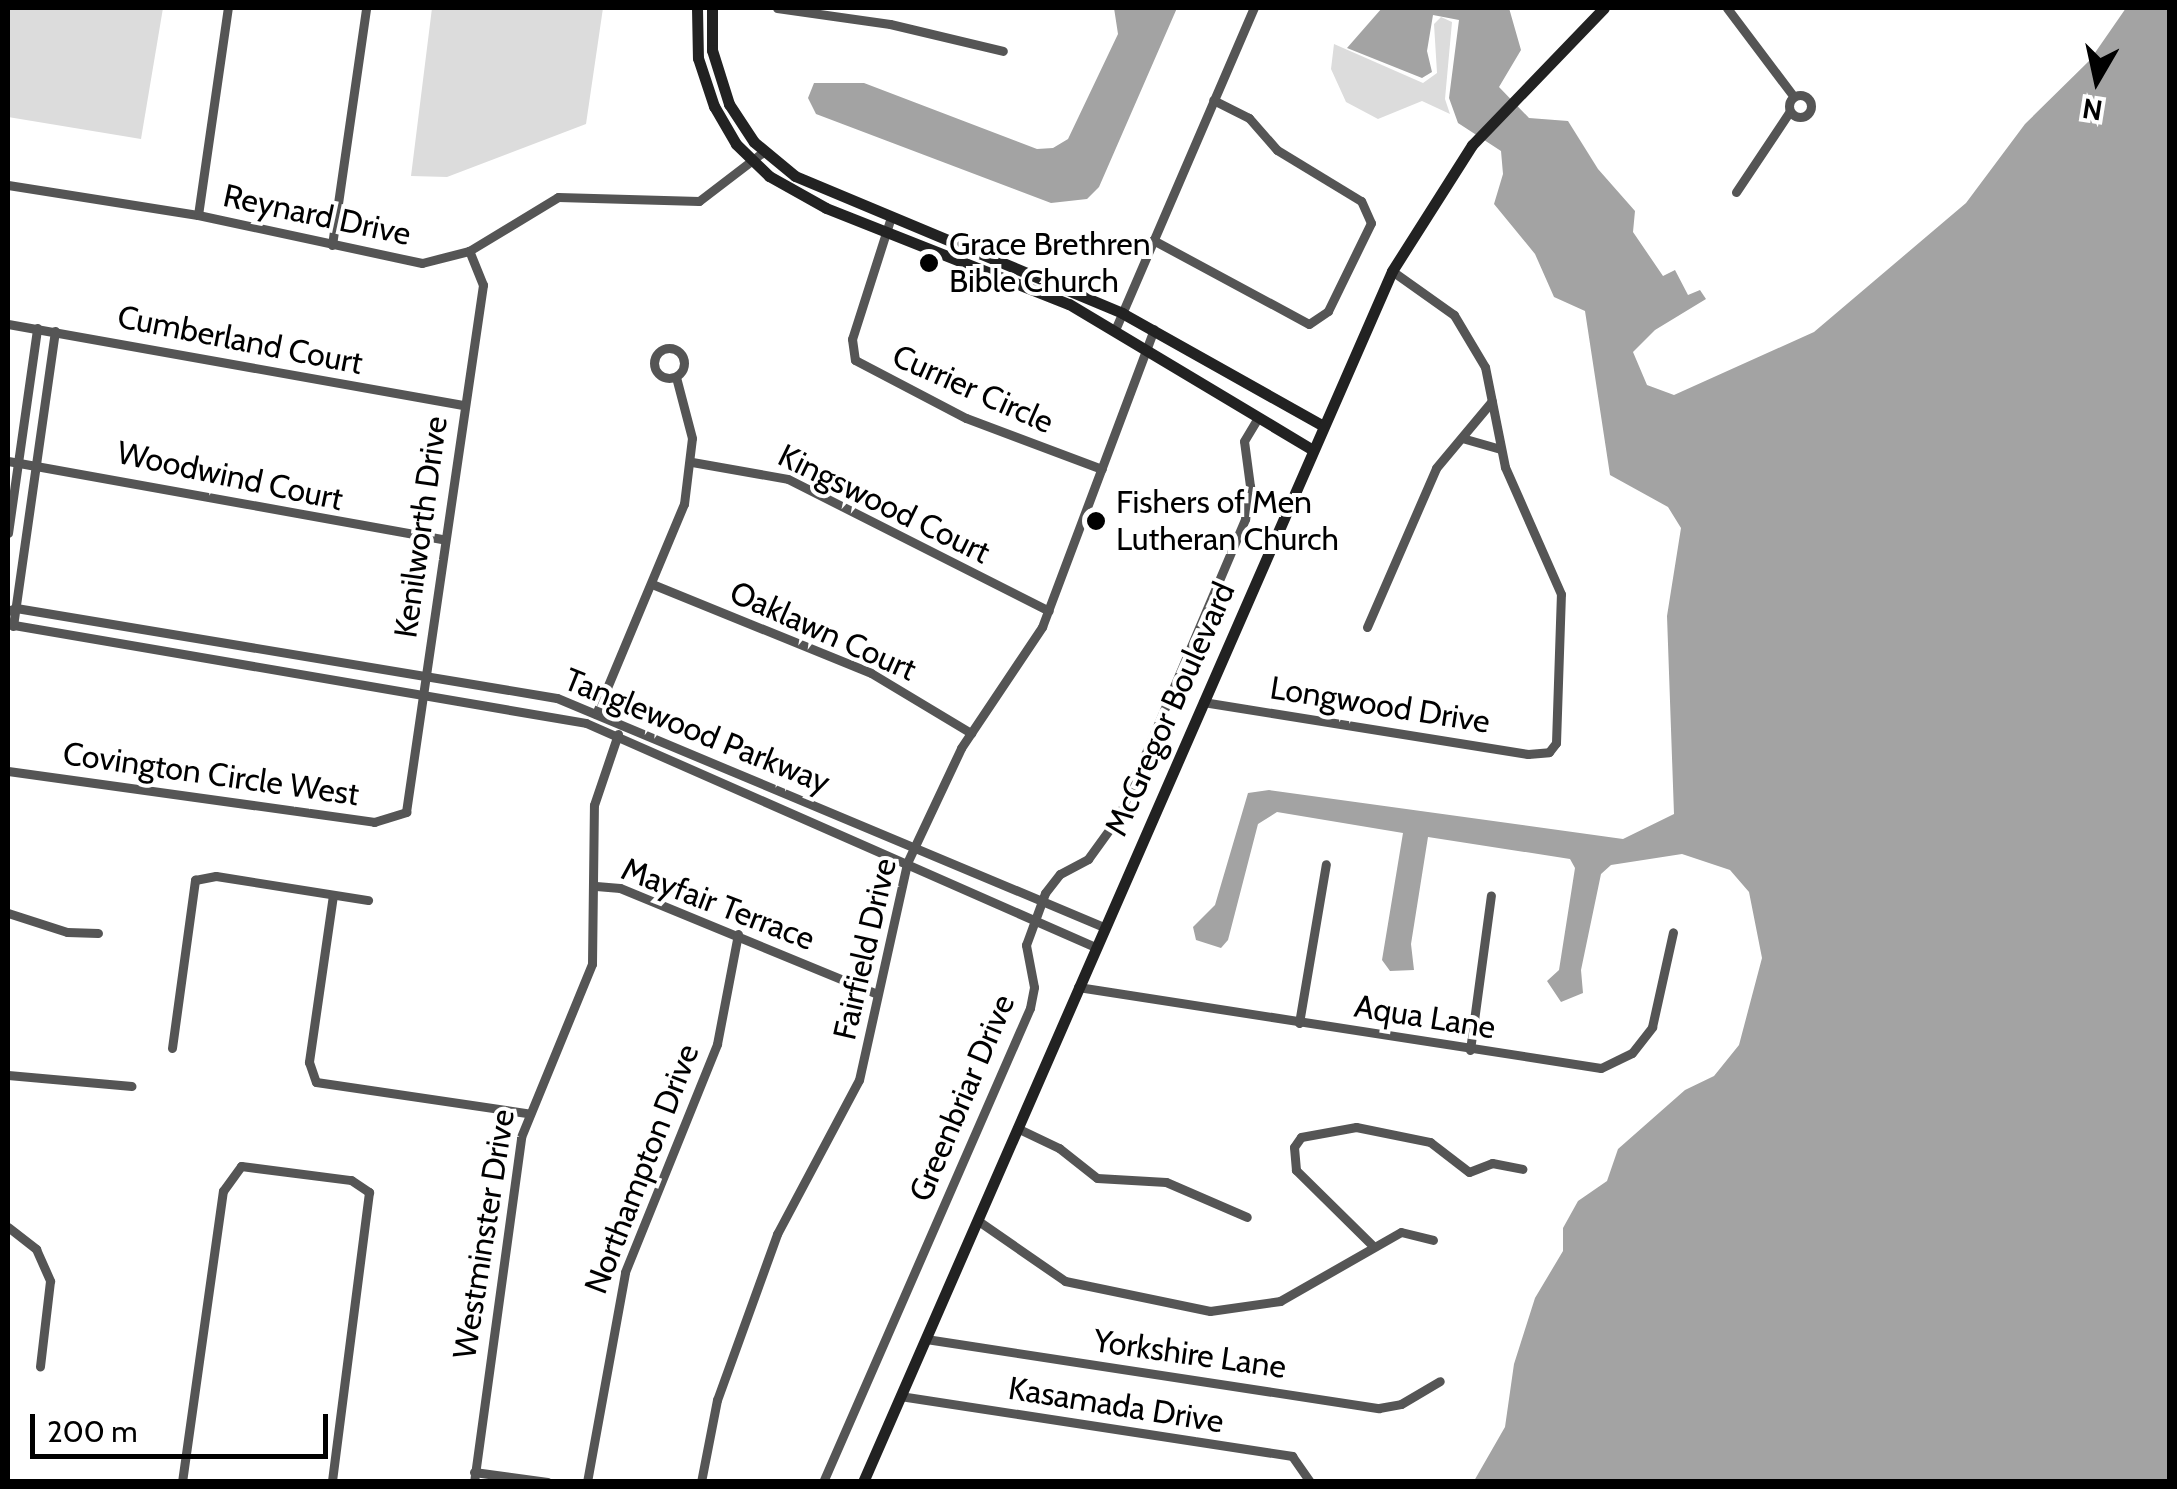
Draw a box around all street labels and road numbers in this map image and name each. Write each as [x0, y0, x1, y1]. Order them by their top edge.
street label: Reynard Drive [220, 176, 414, 254]
street label: Cumberland Court [114, 297, 366, 383]
street label: Currier Circle [887, 336, 1059, 442]
street label: Kenilworth Drive [386, 414, 456, 640]
street label: Woodwind Court [114, 433, 346, 519]
street label: Kingswood Court [772, 436, 996, 572]
street label: Oaklawn Court [724, 573, 922, 689]
street label: McGregor Boulevard [1097, 576, 1243, 842]
street label: Tanglewood Parkway [559, 660, 835, 802]
street label: Longwood Drive [1267, 669, 1493, 741]
street label: Covington Circle West [61, 734, 361, 814]
street label: Mayfair Terrace [616, 850, 820, 958]
street label: Fairfield Drive [825, 855, 905, 1043]
street label: Aqua Lane [1352, 987, 1498, 1047]
street label: Greenbriar Drive [901, 989, 1023, 1207]
street label: Northampton Drive [577, 1039, 707, 1299]
street label: Westminster Drive [445, 1107, 523, 1361]
street label: Yorkshire Lane [1091, 1322, 1289, 1386]
street label: Kasamada Drive [1006, 1369, 1226, 1441]

